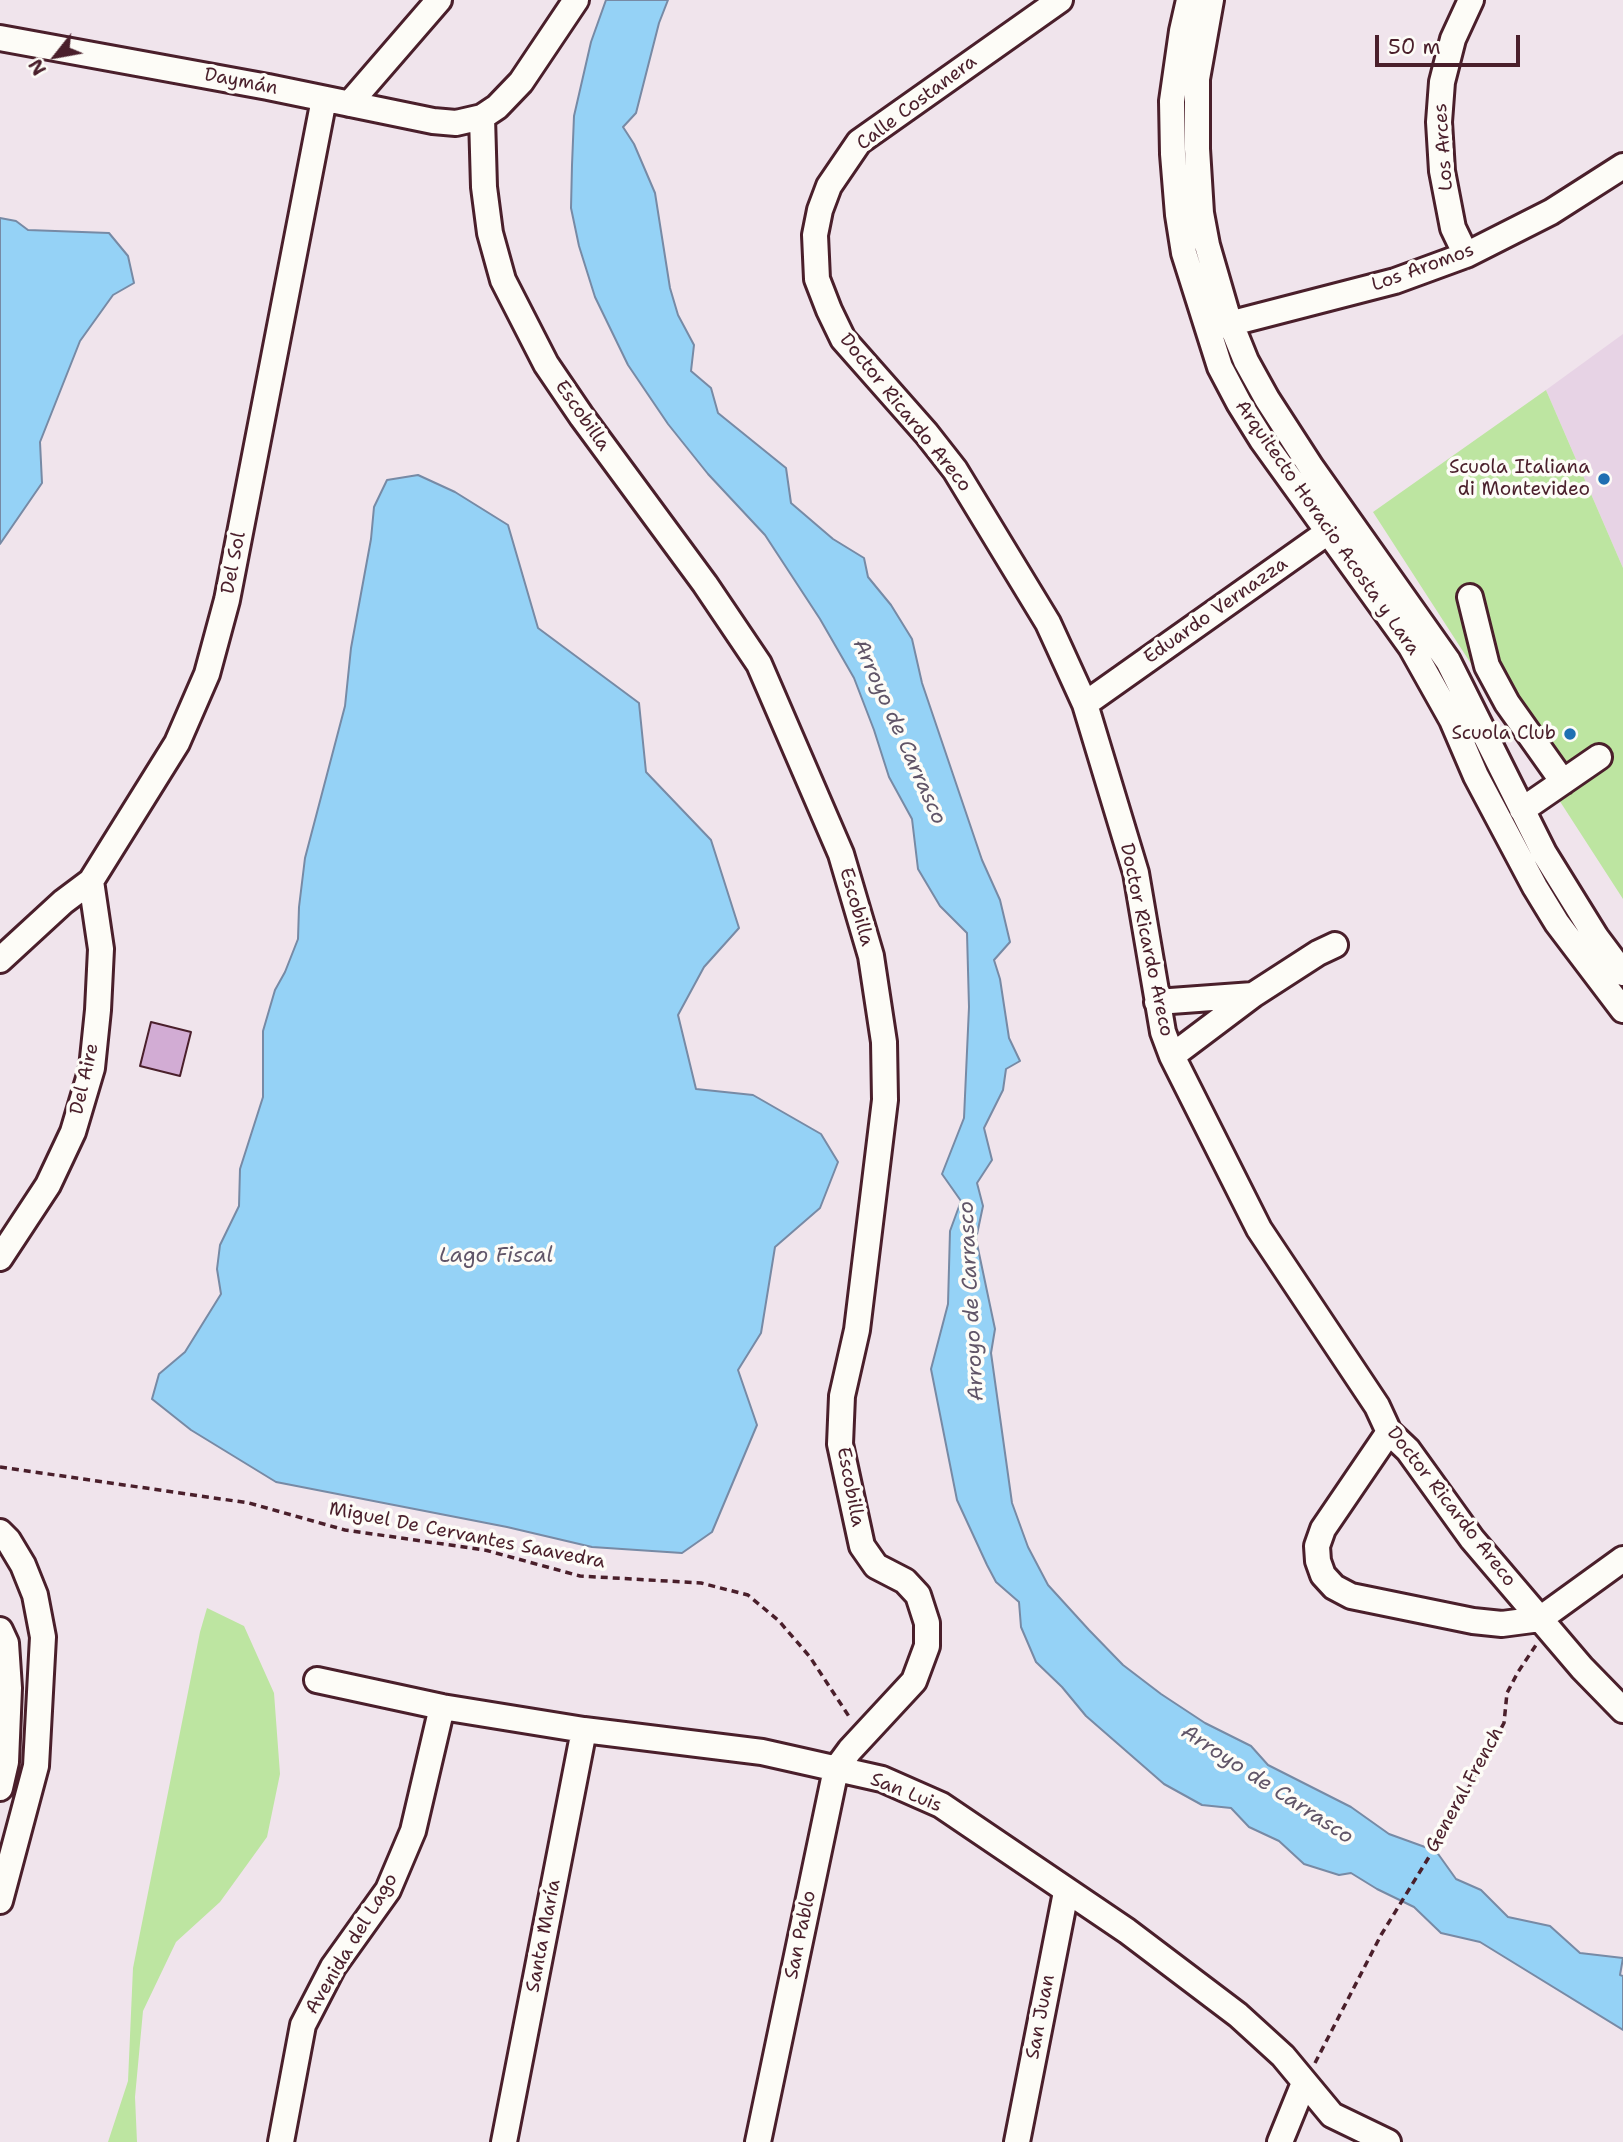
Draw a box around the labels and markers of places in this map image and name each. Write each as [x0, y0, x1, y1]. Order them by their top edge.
place label: Scuola Italiana di Montevideo [1449, 457, 1590, 501]
marker: Scuola Italiana di Montevideo [1596, 471, 1612, 487]
place label: Scuola Club [1451, 723, 1556, 745]
marker: Scuola Club [1562, 726, 1578, 742]

